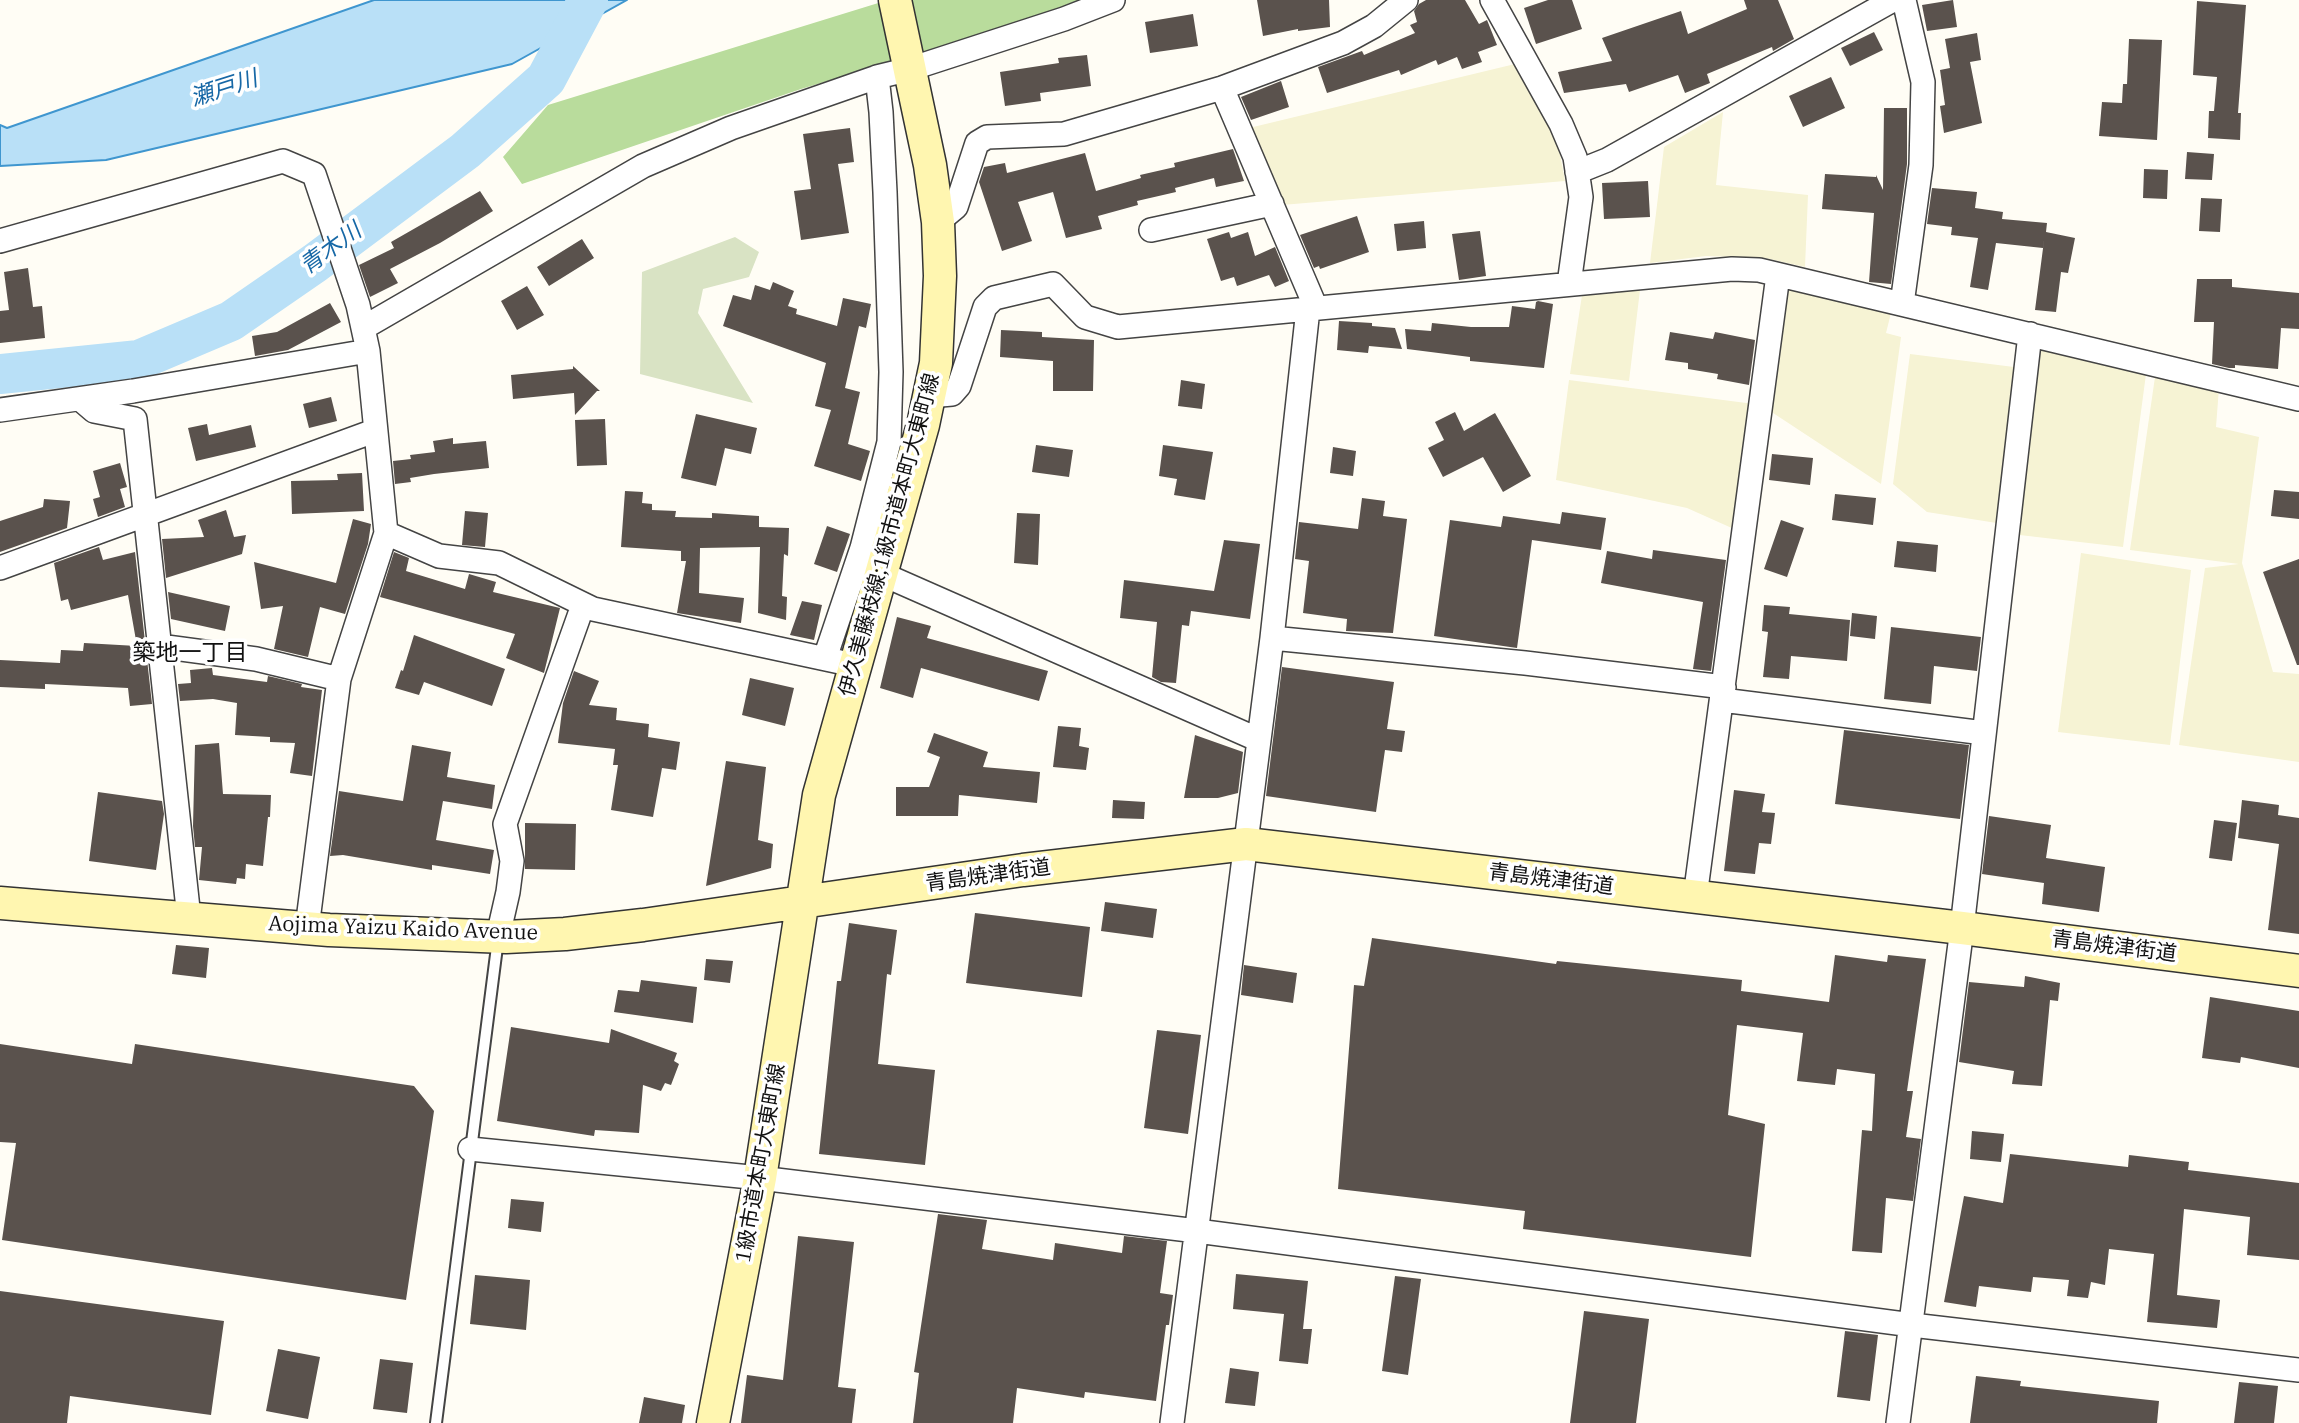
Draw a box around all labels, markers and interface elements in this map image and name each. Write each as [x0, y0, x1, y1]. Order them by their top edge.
water label: 瀬戸川 [187, 65, 261, 113]
water label: 青木川 [295, 218, 367, 280]
street label: 伊久美藤枝線;1級市道本町大東町線 [835, 371, 945, 699]
district label: 築地一丁目 [133, 639, 247, 667]
street label: 青島焼津街道 [924, 855, 1052, 897]
street label: 青島焼津街道 [1487, 860, 1615, 900]
street label: Aojima Yaizu Kaido Avenue [268, 912, 538, 946]
street label: 青島焼津街道 [2050, 927, 2178, 967]
street label: 1級市道本町大東町線 [731, 1062, 791, 1264]

